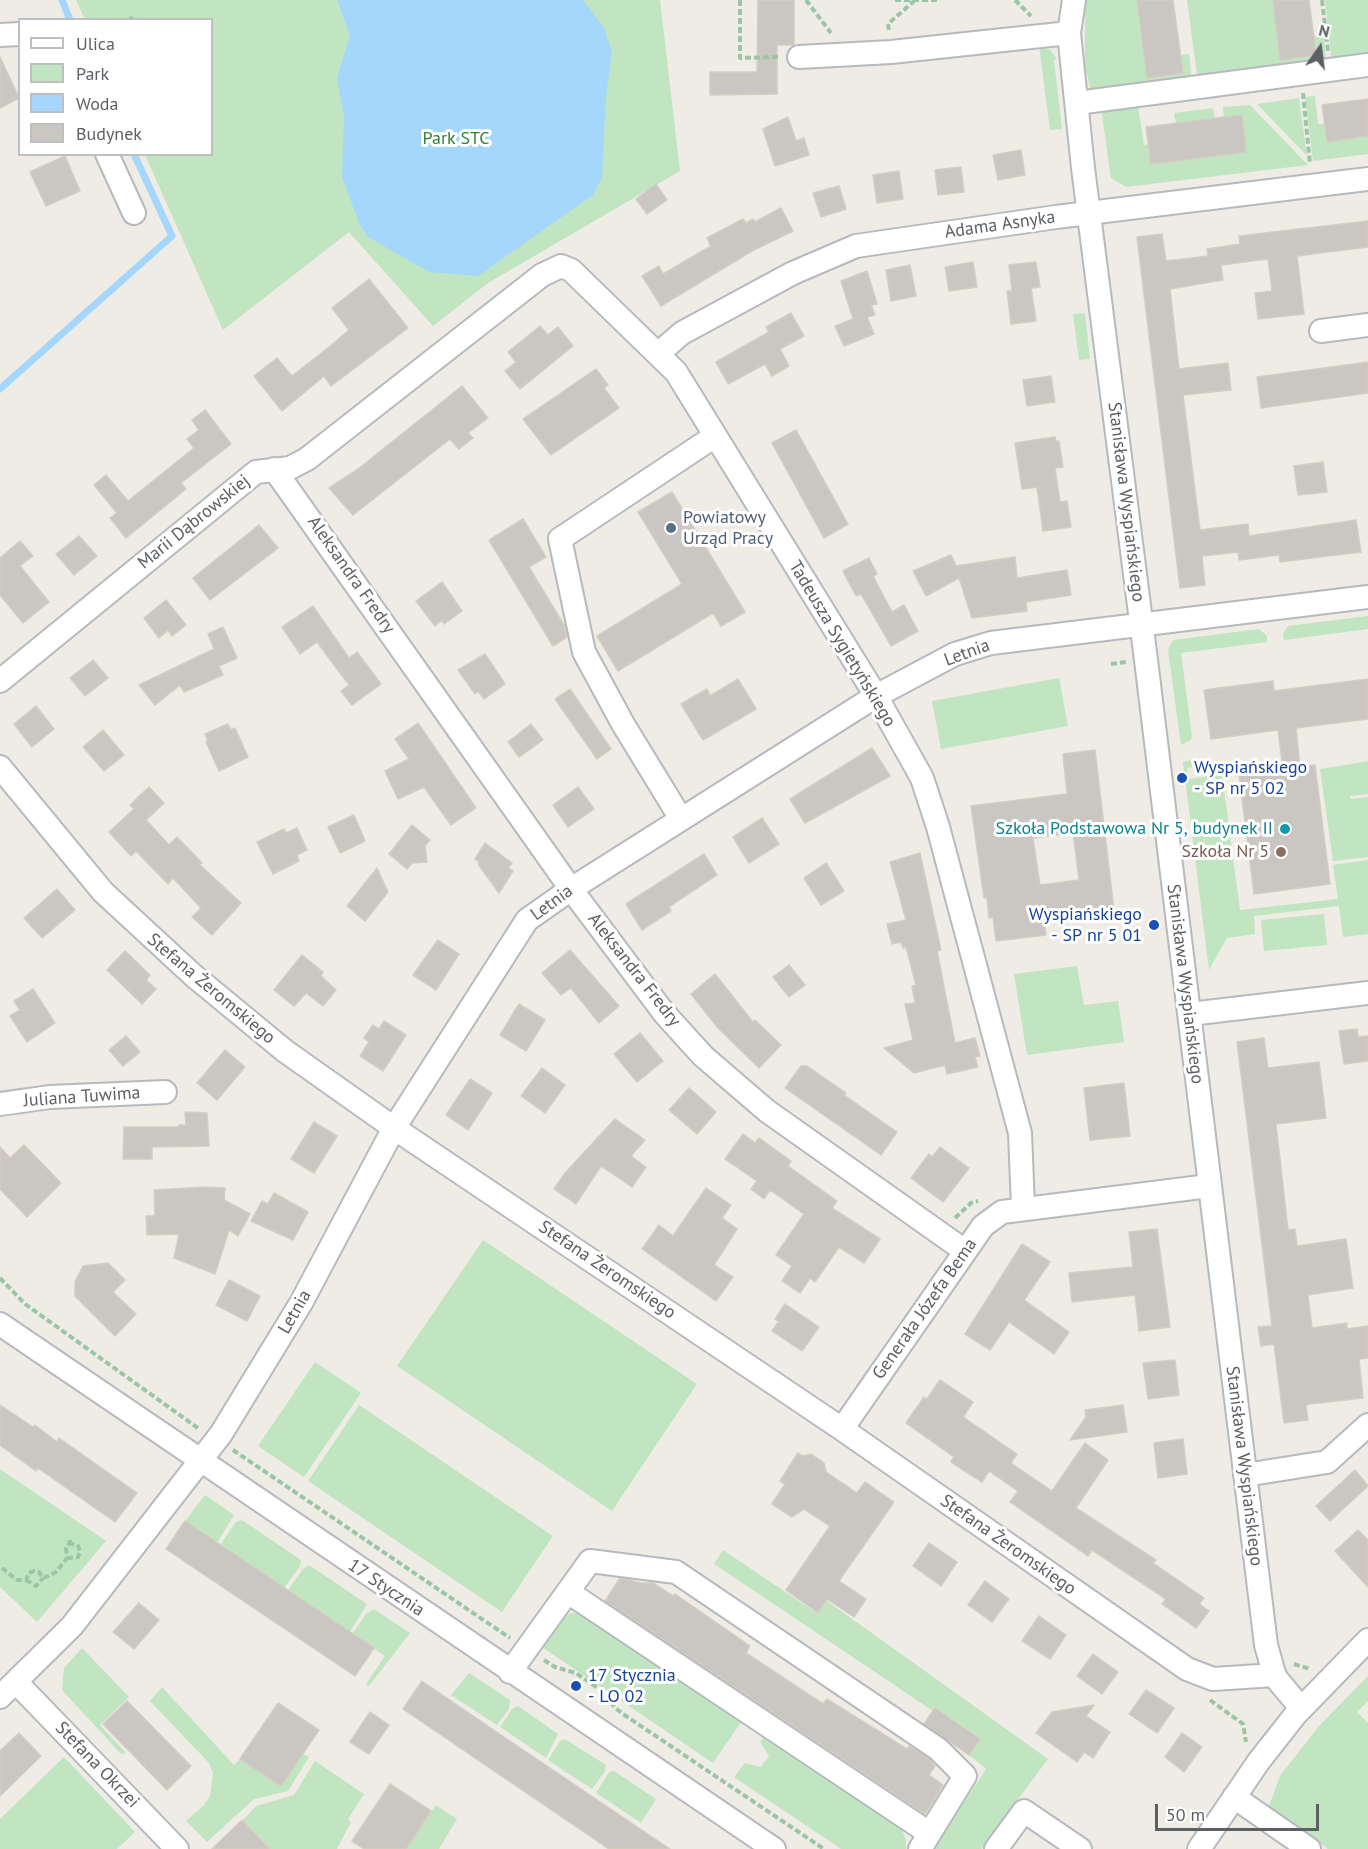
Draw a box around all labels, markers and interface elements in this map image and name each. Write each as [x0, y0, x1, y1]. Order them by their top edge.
legend [18, 18, 213, 156]
north arrow [1290, 18, 1350, 78]
text: N [1317, 20, 1332, 42]
text: Ulica [76, 32, 115, 55]
text: Park [76, 62, 109, 85]
text: Woda [76, 92, 118, 115]
text: Budynek [76, 122, 142, 145]
park label: Park STC [423, 128, 489, 150]
street label: Adama Asnyka [943, 207, 1057, 243]
street label: Stanisława Wyspiańskiego [1103, 401, 1149, 603]
street label: Marii Dąbrowskiej [134, 470, 254, 574]
place label: Powiatowy Urząd Pracy [683, 507, 773, 550]
street label: Aleksandra Fredry [303, 512, 399, 638]
marker: Powiatowy Urząd Pracy [664, 521, 678, 535]
street label: Tadeusza Sygietyńskiego [784, 557, 900, 731]
street label: Letnia [941, 635, 993, 671]
place label: Wyspiańskiego - SP nr 5 02 [1194, 757, 1307, 800]
marker: Wyspiańskiego - SP nr 5 02 [1175, 771, 1189, 785]
place label: Szkoła Podstawowa Nr 5, budynek II [995, 818, 1273, 840]
marker: Szkoła Podstawowa Nr 5, budynek II [1278, 822, 1292, 836]
place label: Szkoła Nr 5 [1182, 841, 1269, 863]
marker: Szkoła Nr 5 [1274, 845, 1288, 859]
street label: Letnia [527, 880, 577, 926]
street label: Stanisława Wyspiańskiego [1162, 883, 1208, 1085]
place label: Wyspiańskiego - SP nr 5 01 [1029, 904, 1142, 946]
street label: Aleksandra Fredry [583, 909, 685, 1031]
marker: Wyspiańskiego - SP nr 5 01 [1147, 918, 1161, 932]
street label: Stefana Żeromskiego [143, 929, 279, 1049]
street label: Juliana Tuwima [23, 1082, 141, 1112]
street label: Stefana Żeromskiego [534, 1216, 680, 1324]
street label: Generała Józefa Bema [868, 1234, 982, 1384]
street label: Letnia [274, 1286, 316, 1338]
street label: Stanisława Wyspiańskiego [1221, 1365, 1267, 1567]
street label: Stefana Żeromskiego [936, 1490, 1080, 1600]
street label: 17 Stycznia [344, 1555, 428, 1621]
place label: 17 Stycznia - LO 02 [588, 1665, 676, 1708]
marker: 17 Stycznia - LO 02 [569, 1679, 583, 1693]
street label: Stefana Okrzei [50, 1717, 144, 1813]
scale bar [1158, 1792, 1322, 1830]
text: 50 m [1166, 1803, 1205, 1826]

